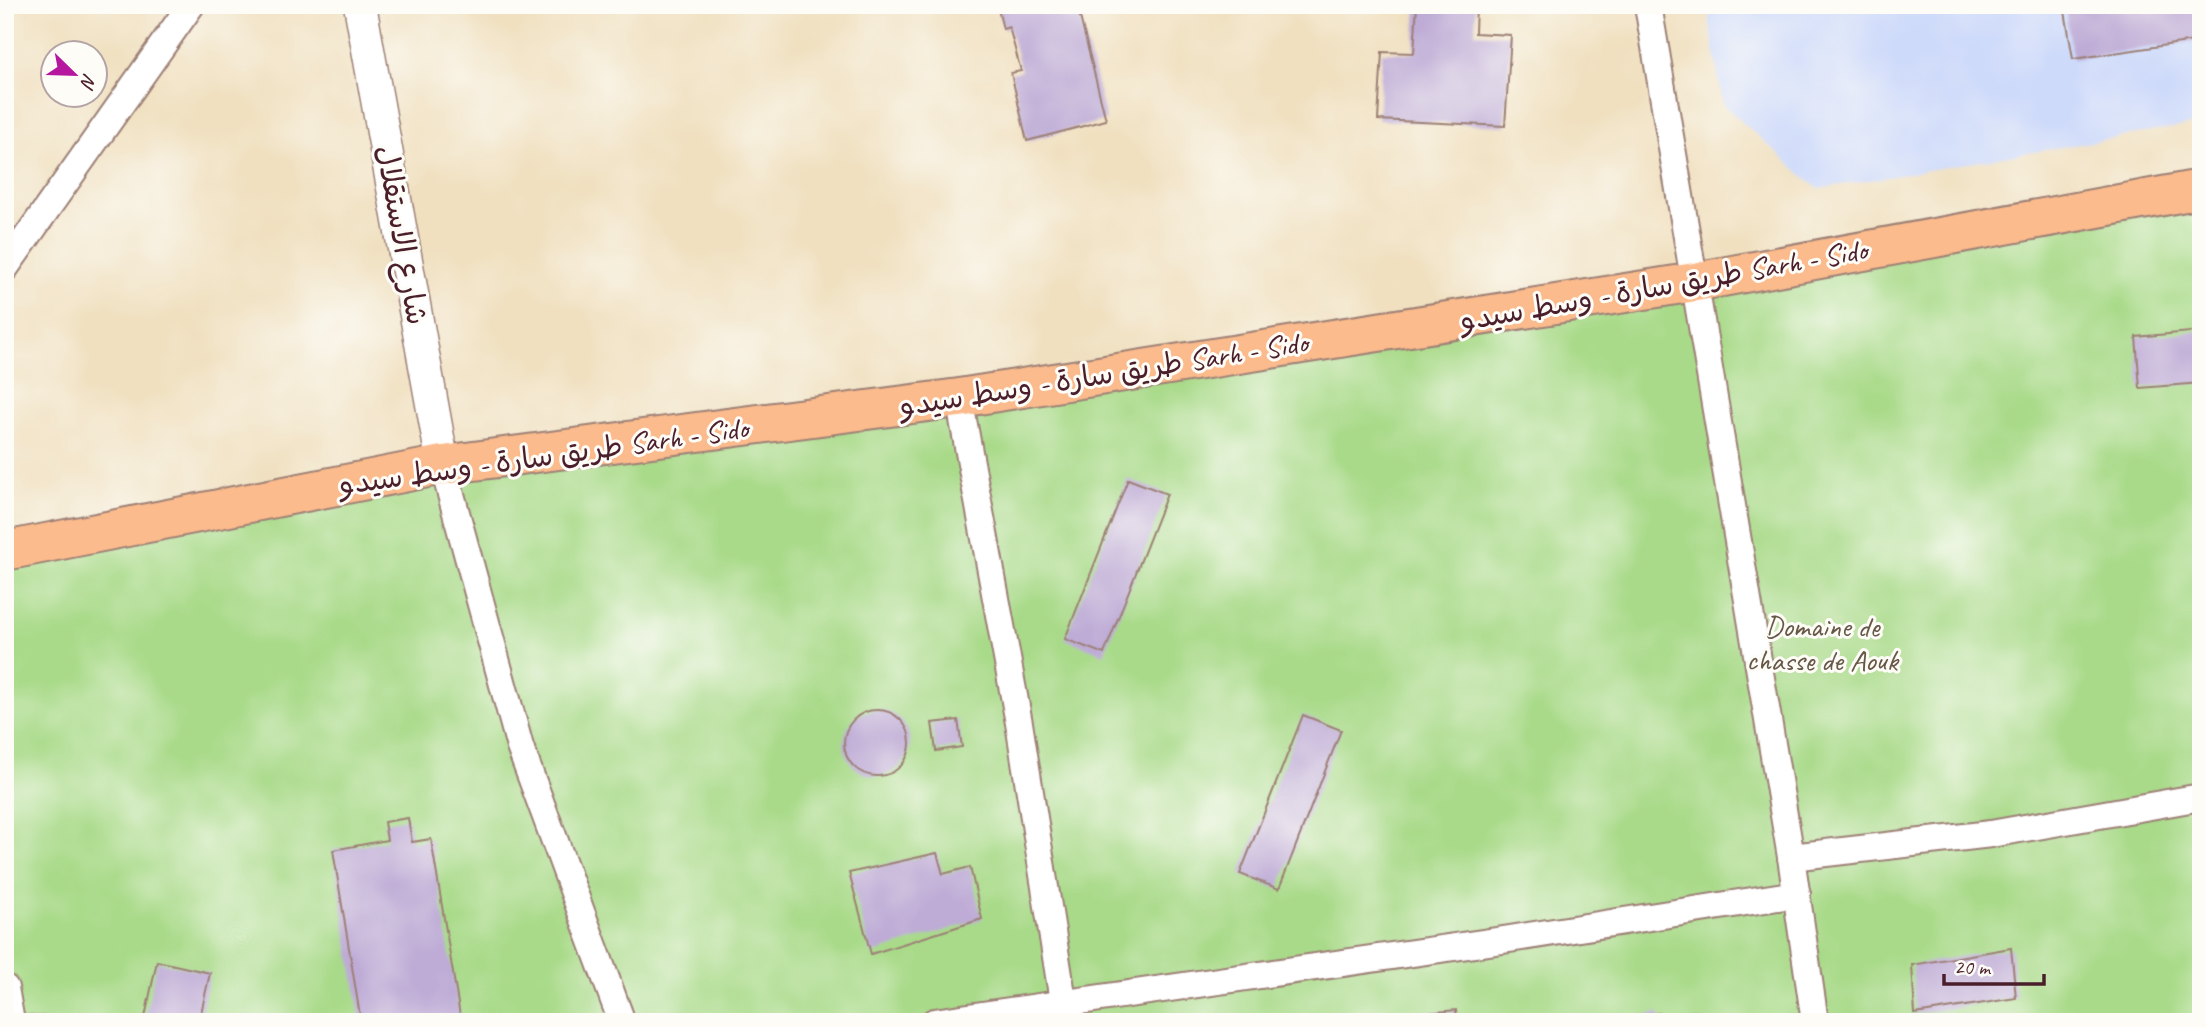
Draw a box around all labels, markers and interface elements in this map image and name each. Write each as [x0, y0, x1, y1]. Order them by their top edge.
north arrow [38, 38, 108, 108]
text: N [74, 70, 102, 93]
street label: شارع الاستقلال [366, 142, 436, 328]
street label: طريق سارة - وسط سيدو Sarh - Sido [1454, 230, 1873, 340]
street label: طريق سارة - وسط سيدو Sarh - Sido [894, 322, 1313, 425]
street label: طريق سارة - وسط سيدو Sarh - Sido [334, 408, 754, 504]
park label: Domaine de chasse de Aouk [1746, 607, 1900, 679]
scale bar [1944, 943, 2043, 987]
text: 20 m [1954, 954, 1992, 980]

